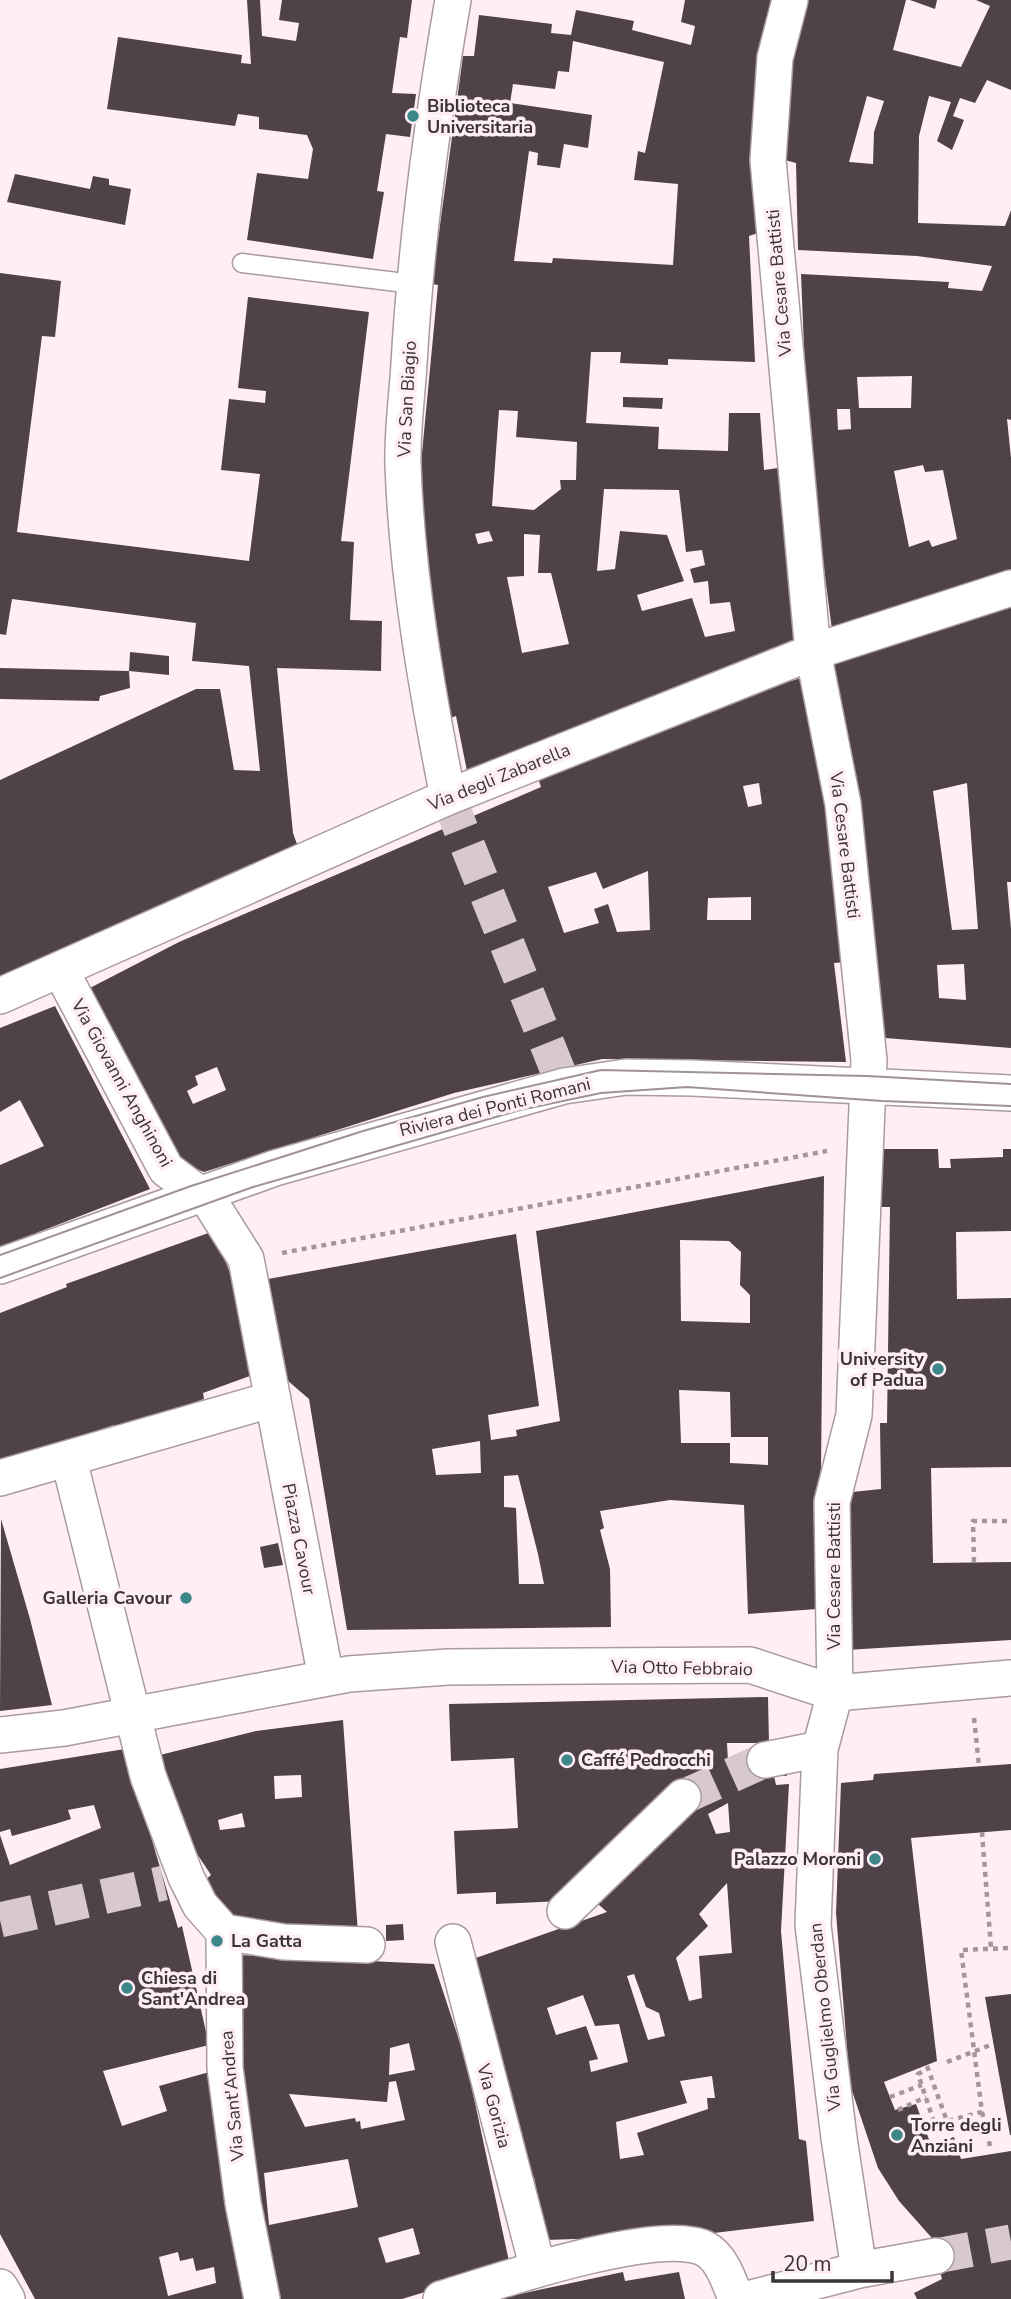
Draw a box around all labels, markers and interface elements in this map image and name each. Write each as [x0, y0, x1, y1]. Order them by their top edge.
place label: Biblioteca Universitaria [427, 94, 533, 139]
marker: Biblioteca Universitaria [405, 108, 421, 124]
street label: Via Cesare Battisti [761, 208, 797, 359]
street label: Via San Biagio [392, 340, 422, 459]
street label: Via degli Zabarella [423, 737, 574, 817]
street label: Via Cesare Battisti [824, 769, 866, 920]
street label: Via Giovanni Anghinoni [65, 994, 178, 1171]
street label: Riviera dei Ponti Romani [397, 1072, 593, 1142]
place label: University of Padua [840, 1347, 925, 1392]
marker: University of Padua [930, 1361, 946, 1377]
street label: Piazza Cavour [276, 1481, 322, 1597]
street label: Via Cesare Battisti [822, 1502, 846, 1651]
place label: Galleria Cavour [43, 1586, 172, 1610]
marker: Galleria Cavour [178, 1590, 194, 1606]
street label: Via Otto Febbraio [610, 1655, 753, 1681]
place label: Caffé Pedrocchi [581, 1748, 711, 1772]
marker: Caffé Pedrocchi [559, 1752, 575, 1768]
place label: Palazzo Moroni [734, 1847, 861, 1871]
marker: Palazzo Moroni [867, 1851, 883, 1867]
street label: Via Guglielmo Oberdan [803, 1922, 847, 2113]
place label: La Gatta [231, 1929, 302, 1953]
marker: La Gatta [209, 1933, 225, 1949]
place label: Chiesa di Sant'Andrea [141, 1966, 245, 2011]
marker: Chiesa di Sant'Andrea [119, 1980, 135, 1996]
street label: Via Sant'Andrea [214, 2030, 250, 2163]
street label: Via Gorizia [471, 2060, 517, 2151]
place label: Torre degli Anziani [911, 2113, 1002, 2158]
marker: Torre degli Anziani [889, 2127, 905, 2143]
scale bar [773, 2240, 892, 2284]
text: 20 m [783, 2250, 832, 2278]

